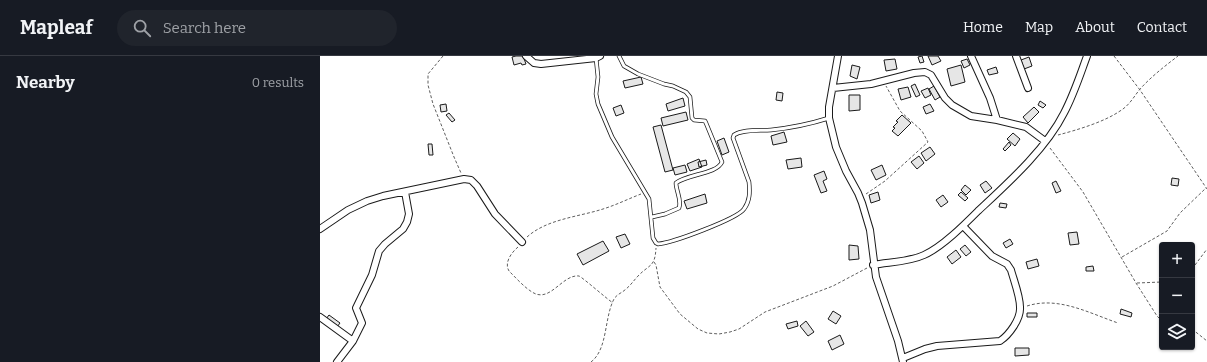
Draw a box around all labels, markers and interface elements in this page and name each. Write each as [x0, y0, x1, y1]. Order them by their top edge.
search box [117, 10, 397, 46]
text: Mapleaf [20, 16, 93, 39]
icon: search [131, 17, 153, 39]
text: Search here [163, 19, 246, 37]
text: Home [963, 19, 1003, 36]
text: Map [1025, 19, 1053, 36]
text: About [1075, 19, 1115, 36]
text: Contact [1137, 19, 1187, 36]
text: Nearby [16, 72, 75, 93]
text: 0 results [252, 75, 304, 90]
map controls [1159, 242, 1195, 350]
button: + [1159, 242, 1195, 278]
button: − [1159, 278, 1195, 314]
button: layers [1159, 314, 1195, 350]

